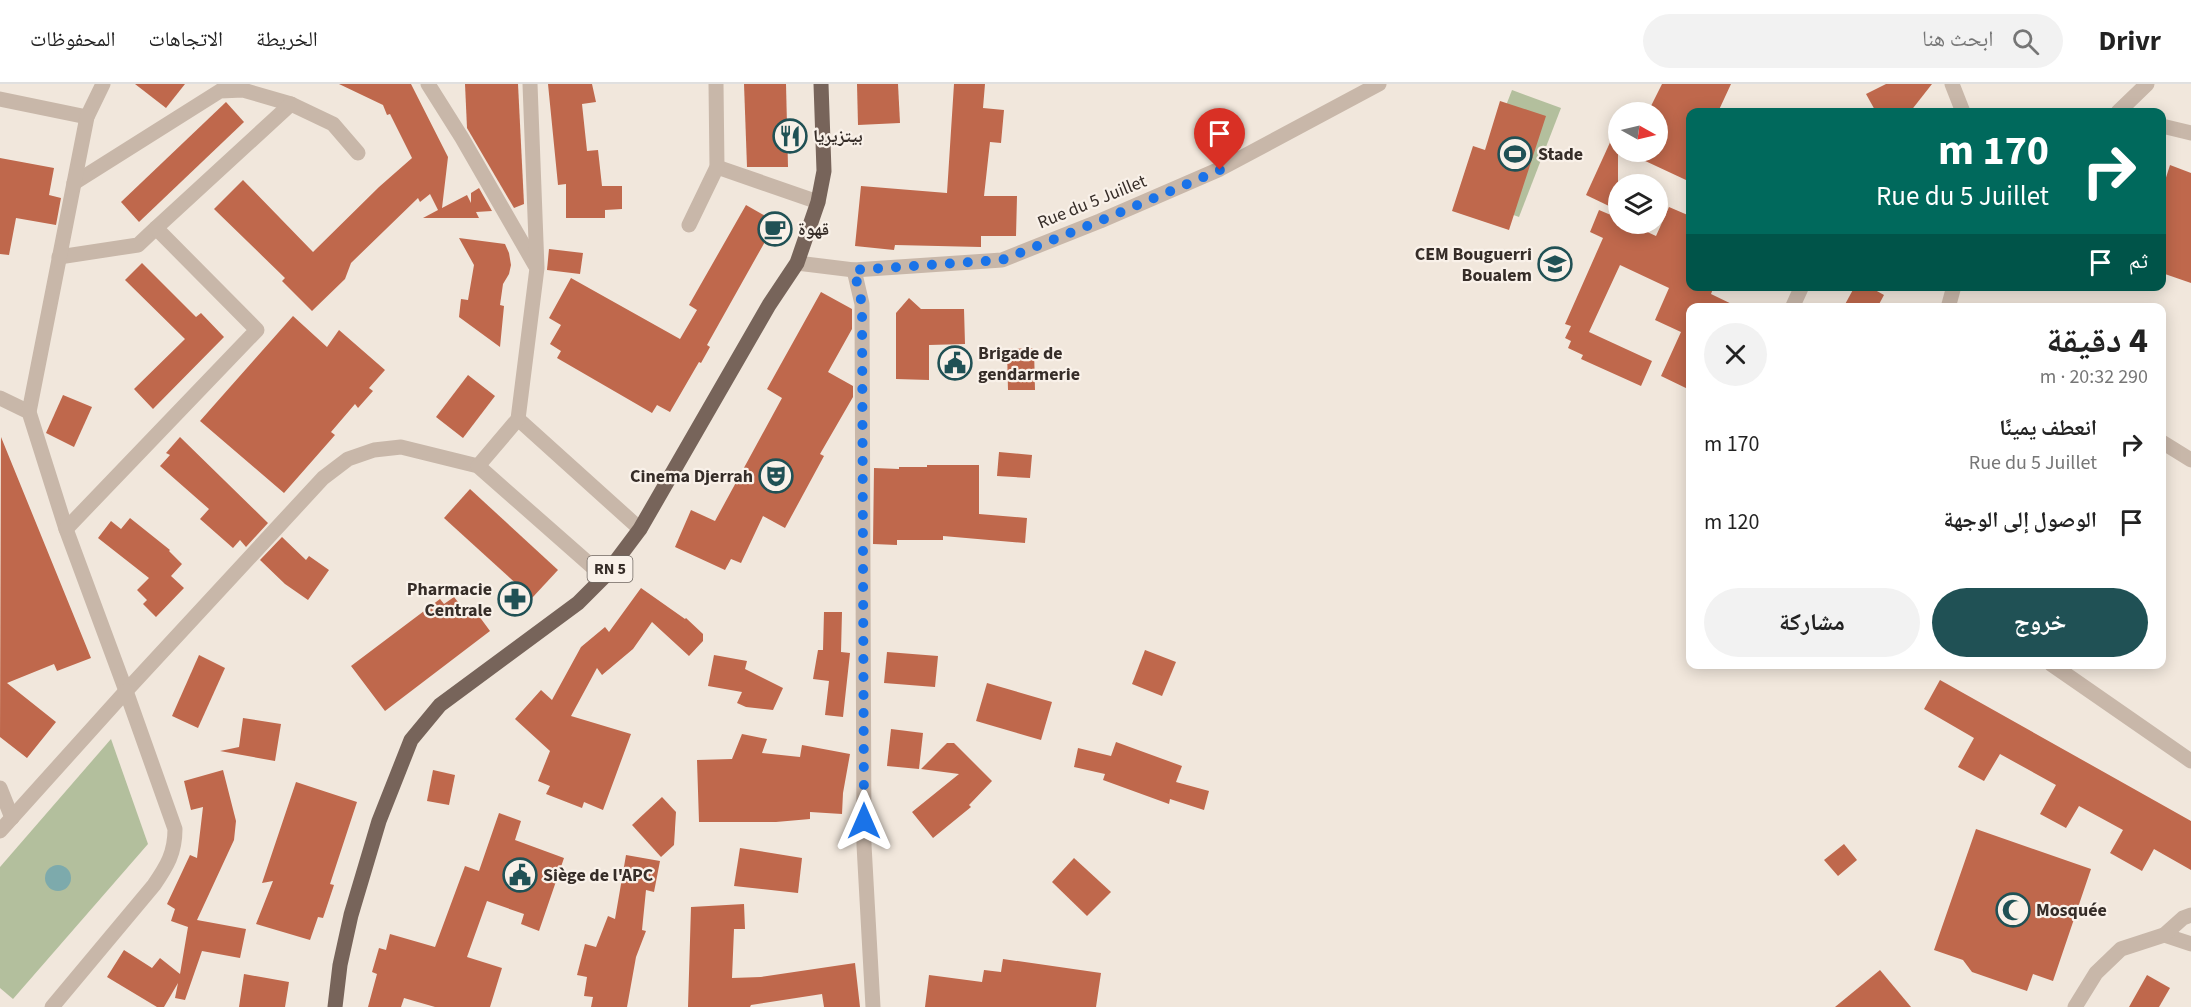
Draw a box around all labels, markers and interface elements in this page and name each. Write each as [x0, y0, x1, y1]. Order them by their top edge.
search box [1643, 14, 2063, 68]
text: Drivr [2099, 21, 2161, 61]
text: ابحث هنا [1922, 23, 1994, 55]
text: المحفوظات [30, 24, 115, 54]
text: الاتجاهات [148, 24, 223, 54]
text: الخريطة [256, 24, 318, 54]
icon: search [2009, 25, 2042, 58]
north arrow [1608, 102, 1668, 162]
map controls [1608, 102, 1668, 234]
pin [1194, 108, 1245, 170]
icon: arrive [1203, 117, 1236, 150]
restaurant icon: بيتزيريا [772, 118, 808, 154]
text: 170 m [1938, 121, 2049, 181]
place label: بيتزيريا [813, 124, 863, 149]
icon: right [2070, 132, 2148, 210]
sports icon: Stade [1497, 136, 1533, 172]
place label: Stade [1538, 142, 1583, 167]
street label: Rue du 5 Juillet [1034, 169, 1150, 235]
button: layers [1608, 174, 1668, 234]
text: Rue du 5 Juillet [1876, 177, 2049, 216]
cafe icon: قهوة [757, 211, 793, 247]
place label: قهوة [798, 217, 829, 242]
place label: CEM Bouguerri Boualem [1415, 242, 1532, 288]
text: ثم [2129, 245, 2148, 277]
school or university icon: CEM Bouguerri Boualem [1537, 246, 1573, 282]
icon: arrive [2084, 246, 2117, 279]
text: 4 دقيقة [2046, 315, 2148, 366]
button: close [1704, 323, 1767, 386]
place label: Brigade de gendarmerie [978, 341, 1080, 387]
public building icon: Brigade de gendarmerie [937, 345, 973, 381]
text: 290 m · 20:32 [2040, 363, 2148, 391]
text: انعطف يمينًا [1999, 412, 2097, 444]
text: 170 m [1704, 428, 1759, 460]
icon: right [2115, 428, 2148, 461]
text: Rue du 5 Juillet [1969, 449, 2097, 477]
theatre icon: Cinema Djerrah [758, 458, 794, 494]
place label: Cinema Djerrah [630, 464, 753, 489]
text: الوصول إلى الوجهة [1944, 504, 2097, 536]
text: 120 m [1704, 506, 1759, 538]
icon: arrive [2115, 506, 2148, 539]
road number: RN 5 [588, 556, 632, 582]
place label: Pharmacie Centrale [407, 577, 492, 623]
pharmacy icon: Pharmacie Centrale [497, 581, 533, 617]
button: مشاركة [1704, 588, 1920, 657]
button: خروج [1932, 588, 2148, 657]
position arrow [832, 789, 896, 853]
public building icon: Siège de l'APC [502, 857, 538, 893]
place label: Siège de l'APC [543, 863, 654, 888]
mosque icon: Mosquée [1995, 892, 2031, 928]
place label: Mosquée [2036, 898, 2107, 923]

